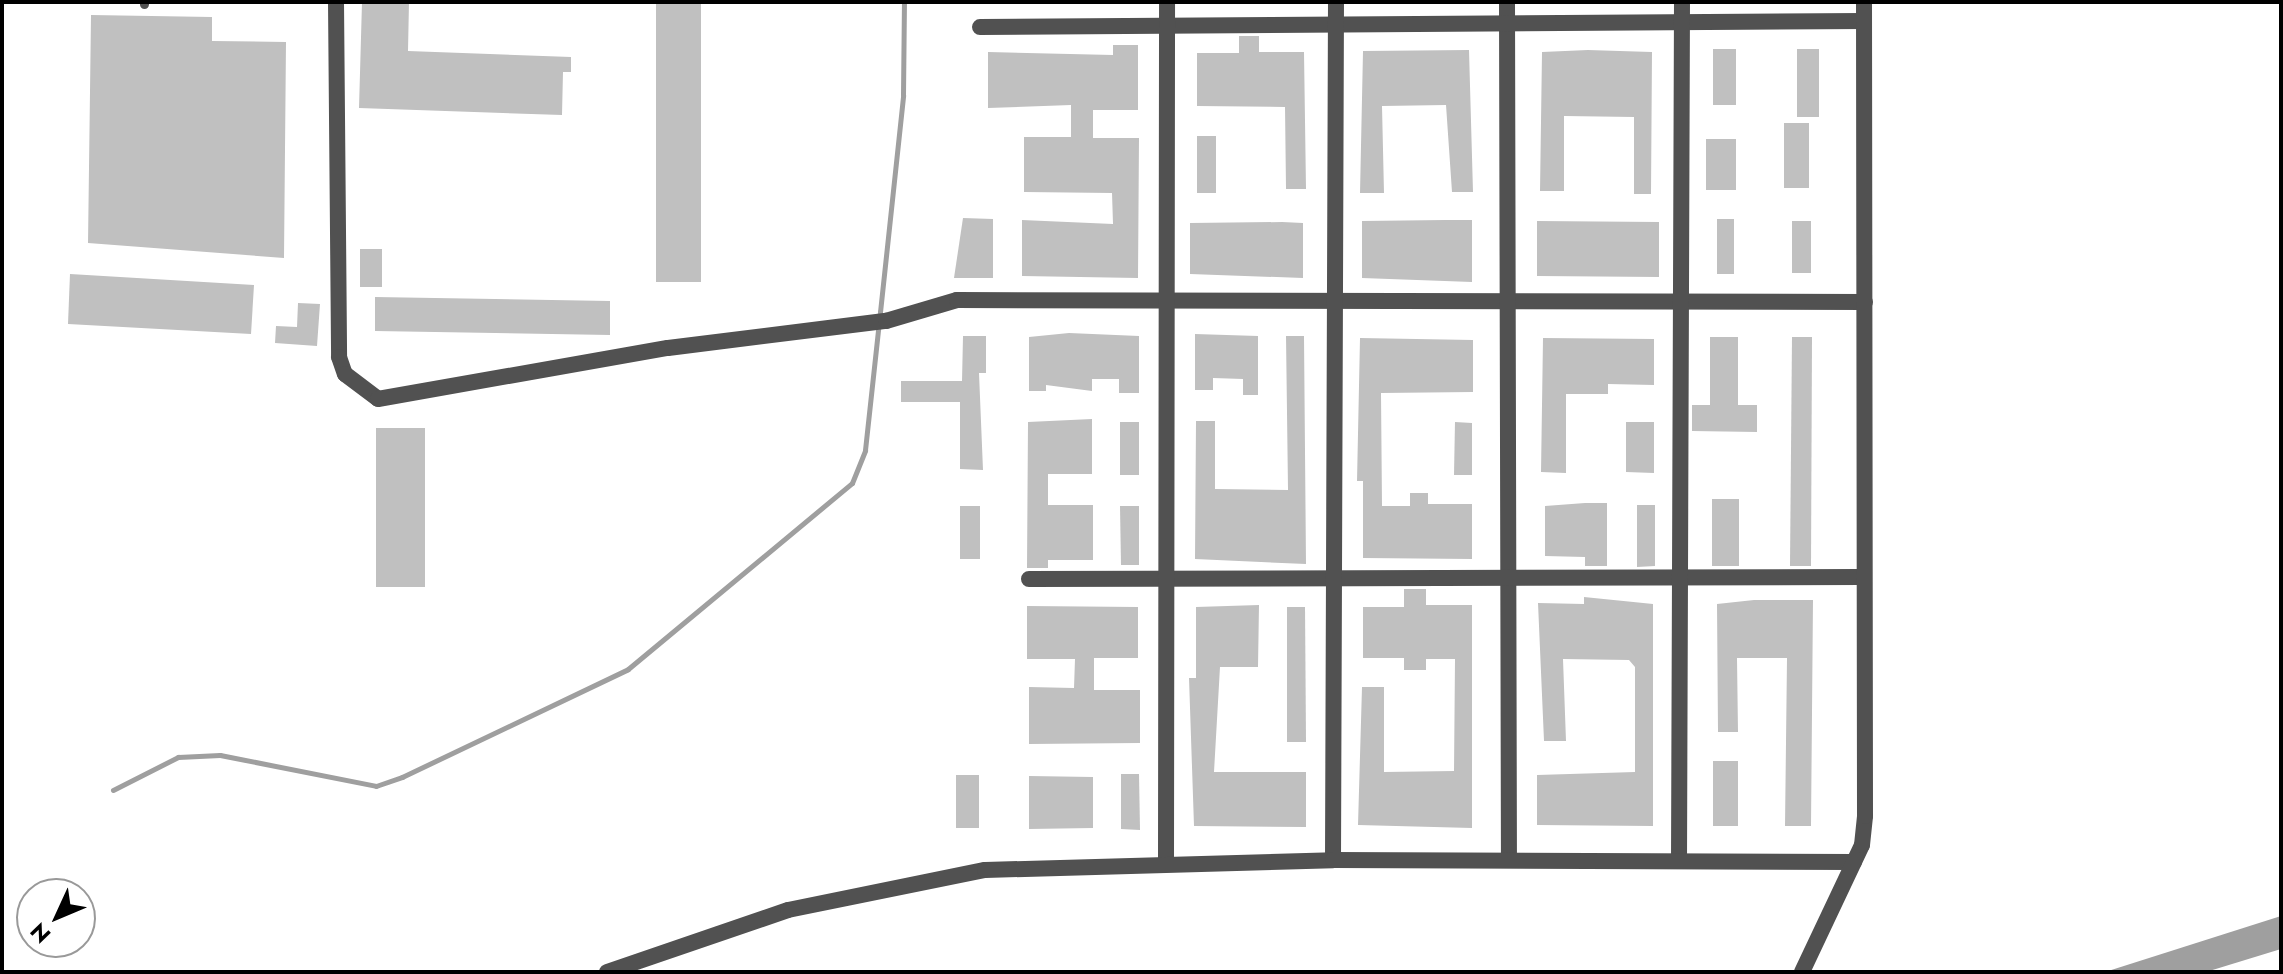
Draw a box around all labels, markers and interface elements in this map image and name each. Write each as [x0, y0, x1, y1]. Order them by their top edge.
north arrow [16, 878, 96, 958]
text: N [23, 916, 58, 951]

